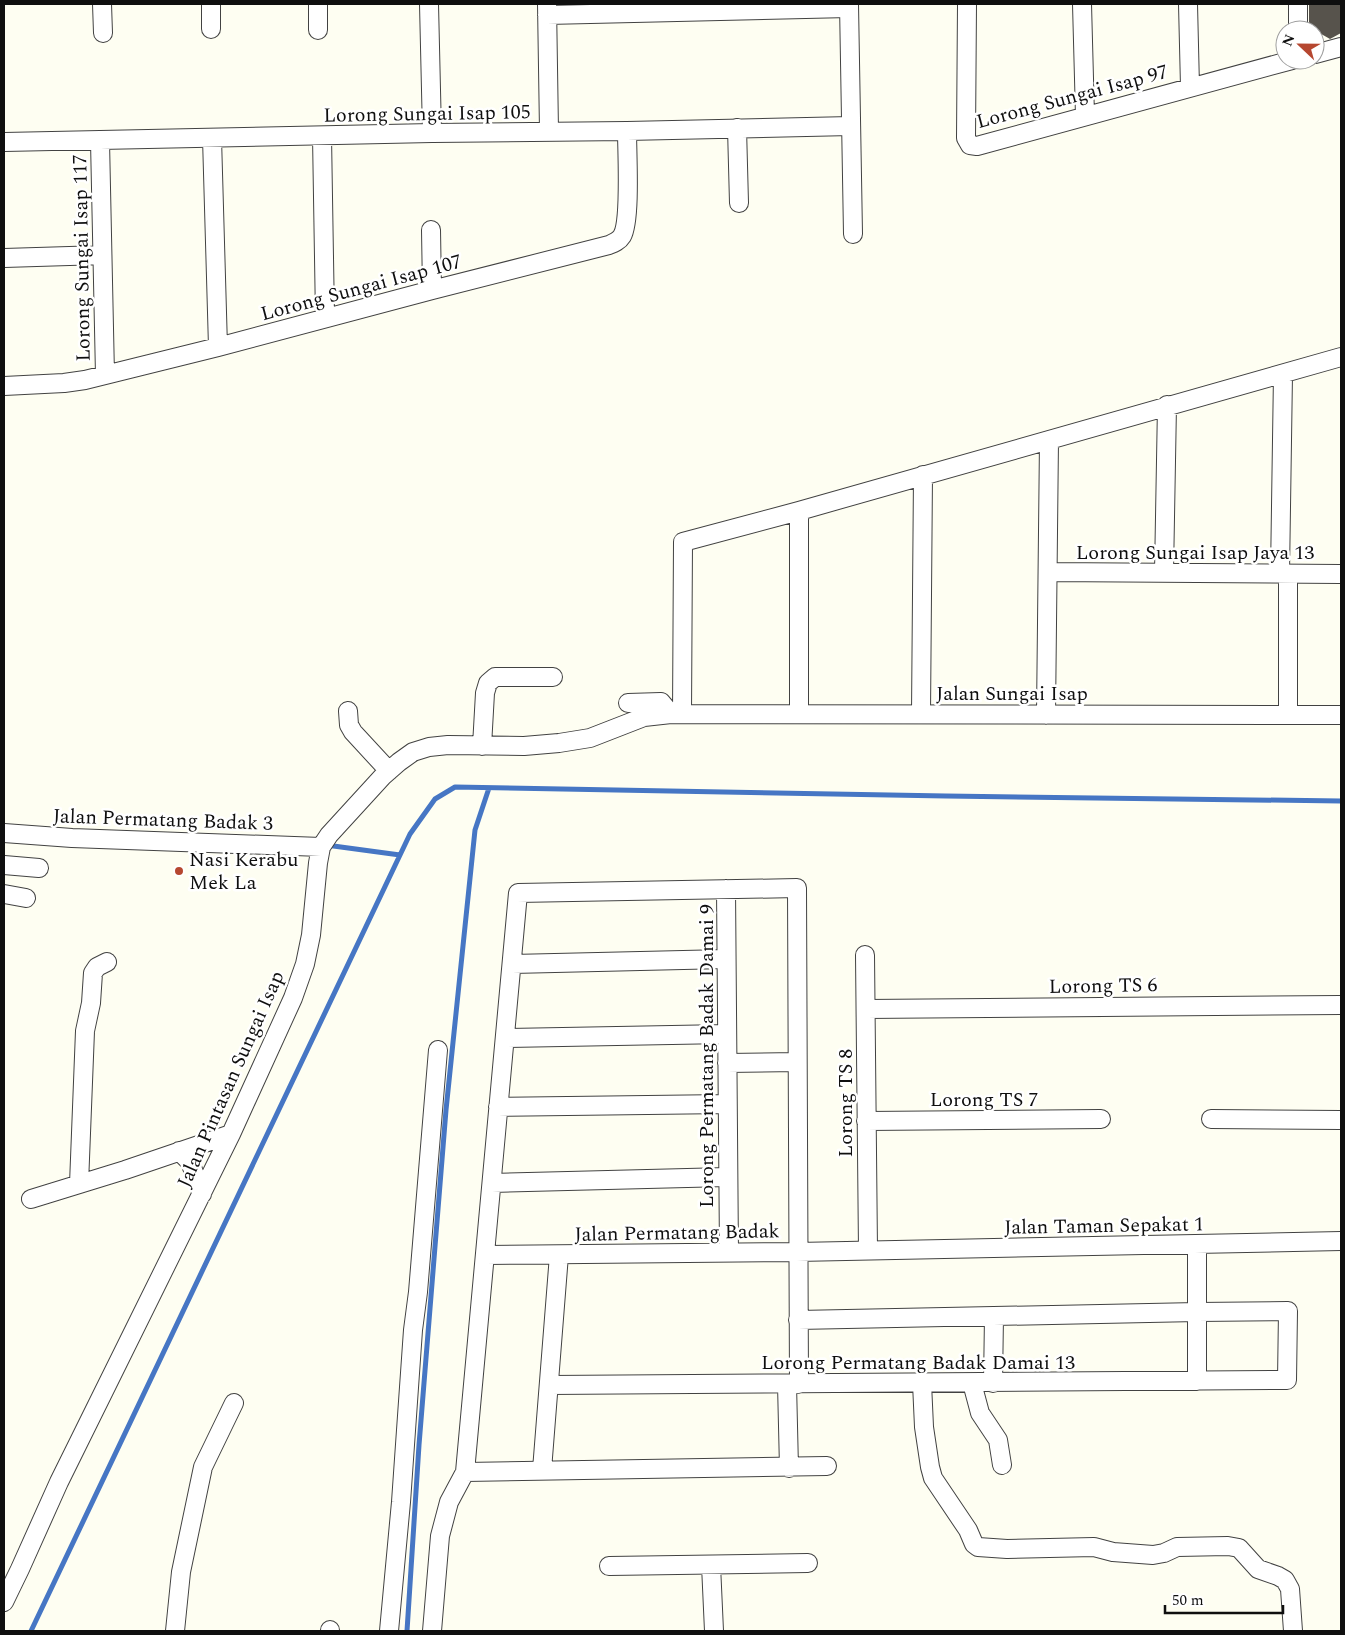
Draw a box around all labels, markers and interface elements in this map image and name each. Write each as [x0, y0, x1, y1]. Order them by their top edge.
north arrow [1275, 20, 1325, 70]
text: N [1277, 31, 1300, 50]
street label: Lorong Sungai Isap 97 [973, 57, 1171, 137]
street label: Lorong Sungai Isap 105 [323, 97, 531, 131]
street label: Lorong Sungai Isap 117 [65, 154, 99, 362]
street label: Lorong Sungai Isap 107 [257, 247, 465, 329]
street label: Lorong Sungai Isap Jaya 13 [1076, 538, 1314, 568]
street label: Jalan Sungai Isap [936, 679, 1088, 709]
street label: Jalan Permatang Badak 3 [52, 801, 274, 839]
place label: Nasi Kerabu Mek La [189, 845, 298, 898]
marker: Nasi Kerabu Mek La [173, 865, 185, 877]
street label: Lorong Permatang Badak Damai 9 [692, 904, 722, 1208]
street label: Jalan Pintasan Sungai Isap [170, 966, 292, 1193]
street label: Lorong TS 6 [1048, 970, 1158, 1002]
street label: Lorong TS 8 [831, 1049, 861, 1157]
street label: Lorong TS 7 [930, 1085, 1038, 1115]
street label: Jalan Taman Sepakat 1 [1004, 1209, 1204, 1243]
street label: Jalan Permatang Badak [574, 1216, 780, 1250]
street label: Lorong Permatang Badak Damai 13 [761, 1348, 1075, 1378]
scale bar [1165, 1582, 1282, 1614]
text: 50 m [1172, 1589, 1204, 1612]

